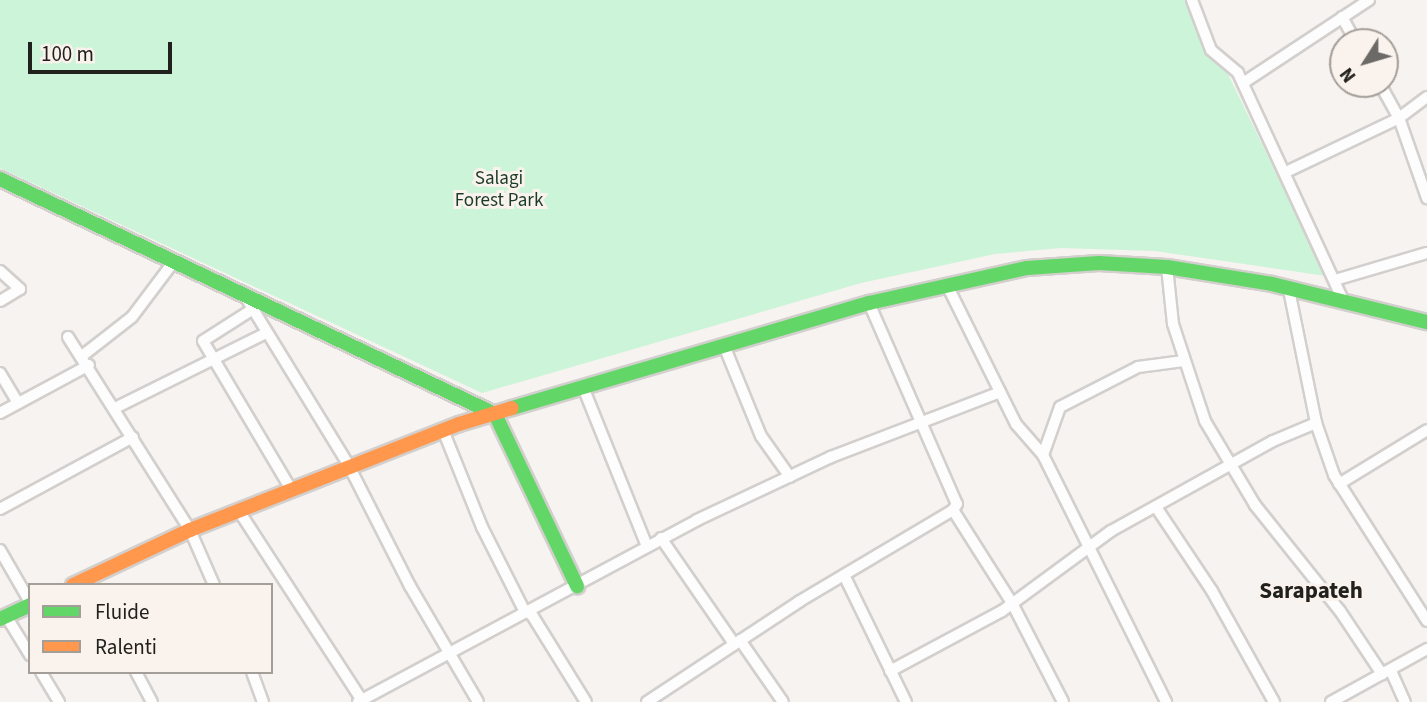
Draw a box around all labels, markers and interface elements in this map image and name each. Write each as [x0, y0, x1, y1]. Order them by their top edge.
scale bar [32, 28, 175, 72]
north arrow [1329, 28, 1399, 98]
text: 100 m [41, 39, 94, 69]
text: N [1334, 62, 1363, 88]
park label: Salagi Forest Park [455, 168, 543, 212]
district label: Sarapateh [1259, 577, 1363, 605]
legend [28, 583, 273, 674]
text: Fluide [95, 597, 149, 627]
text: Ralenti [95, 632, 157, 662]

